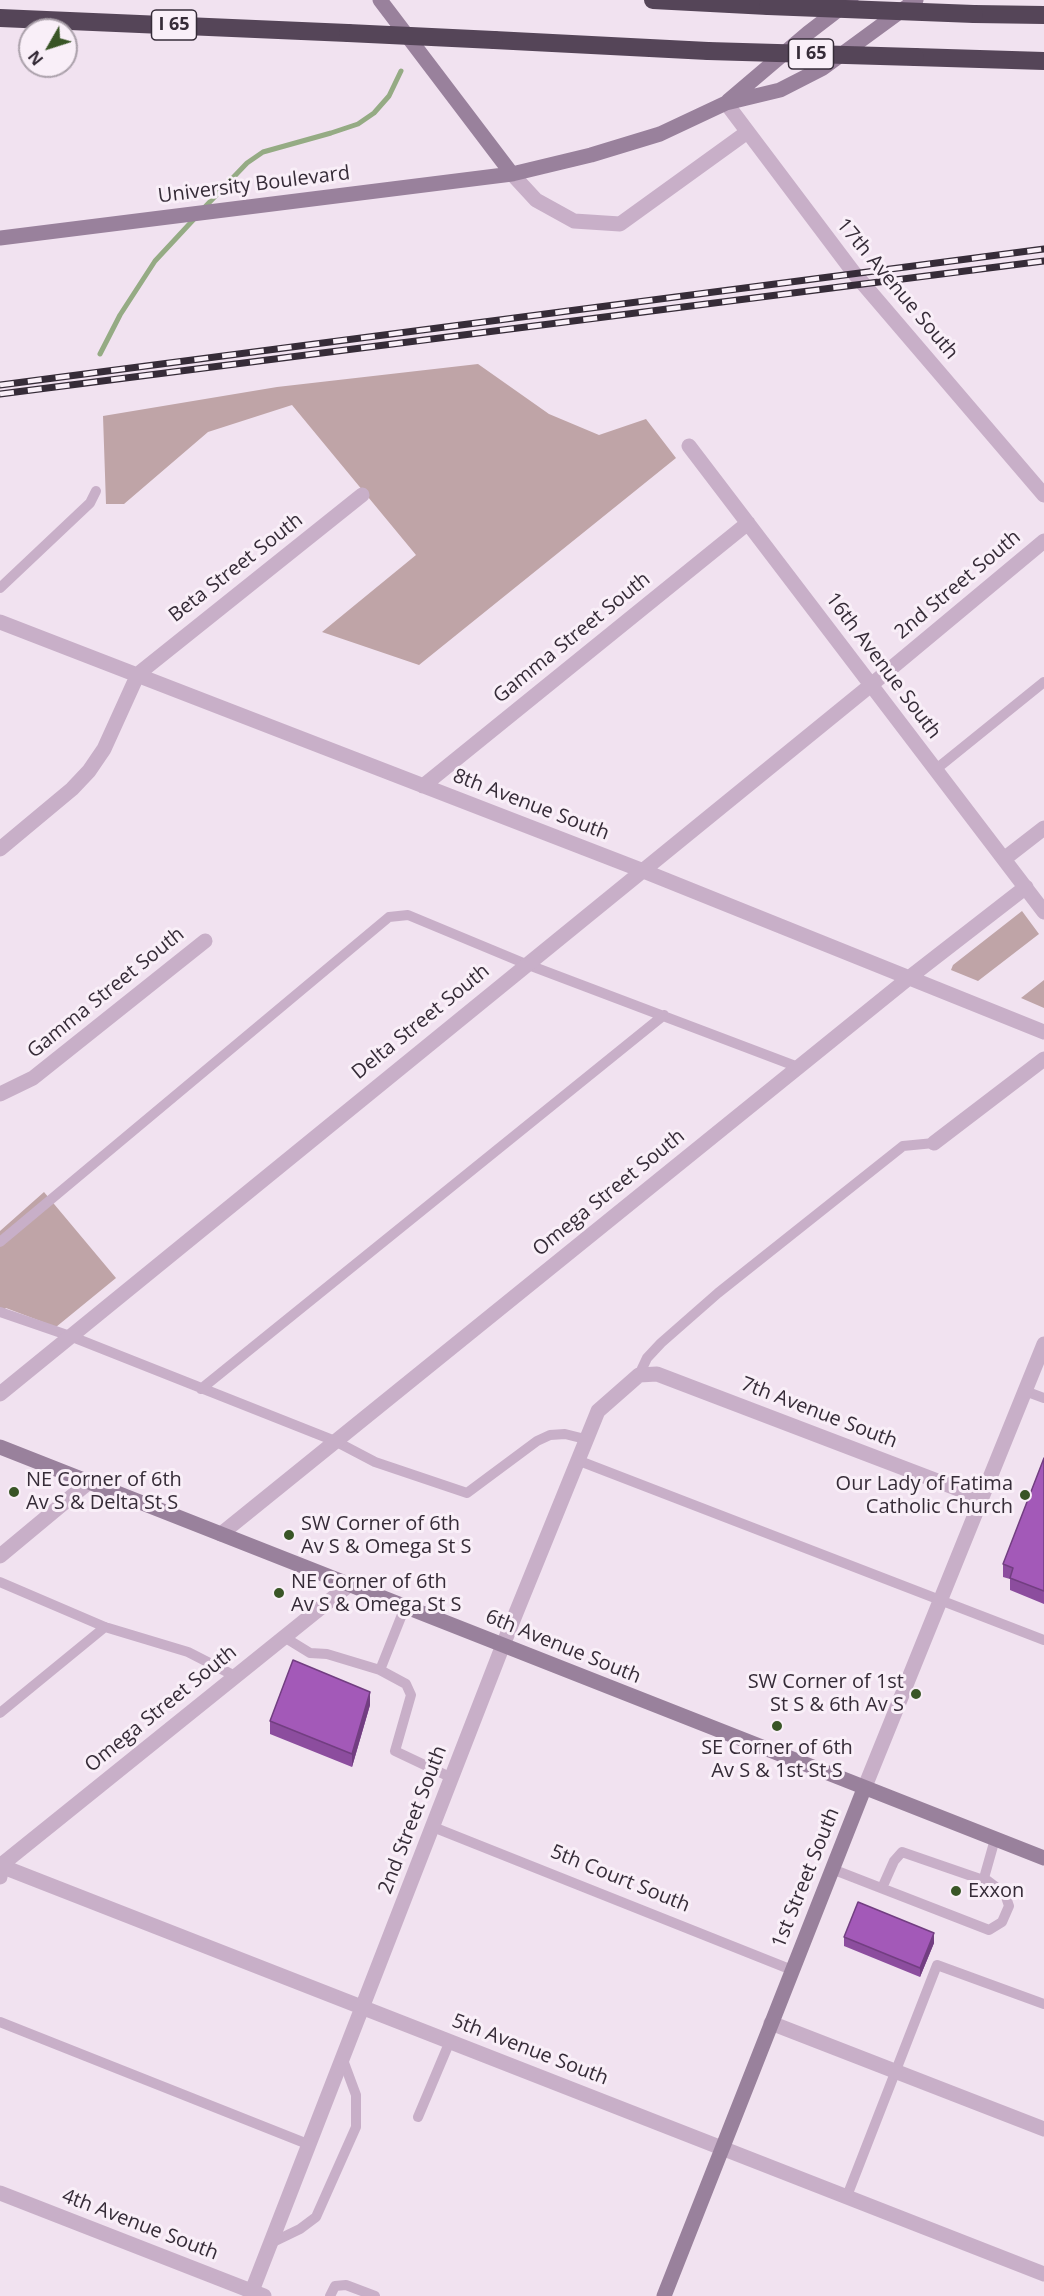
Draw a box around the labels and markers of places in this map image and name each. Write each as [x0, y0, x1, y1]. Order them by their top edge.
place label: NE Corner of 6th Av S & Delta St S [26, 1468, 182, 1515]
place label: Our Lady of Fatima Catholic Church [836, 1472, 1013, 1519]
marker: NE Corner of 6th Av S & Delta St S [7, 1485, 21, 1499]
marker: Our Lady of Fatima Catholic Church [1018, 1488, 1032, 1502]
place label: SW Corner of 6th Av S & Omega St S [301, 1512, 471, 1559]
marker: SW Corner of 6th Av S & Omega St S [282, 1528, 296, 1542]
place label: NE Corner of 6th Av S & Omega St S [291, 1570, 461, 1617]
marker: NE Corner of 6th Av S & Omega St S [272, 1586, 286, 1600]
place label: SW Corner of 1st St S & 6th Av S [748, 1670, 904, 1717]
marker: SW Corner of 1st St S & 6th Av S [909, 1687, 923, 1701]
marker: SE Corner of 6th Av S & 1st St S [770, 1719, 784, 1733]
place label: SE Corner of 6th Av S & 1st St S [701, 1736, 853, 1783]
place label: Exxon [968, 1879, 1024, 1903]
marker: Exxon [949, 1884, 963, 1898]

